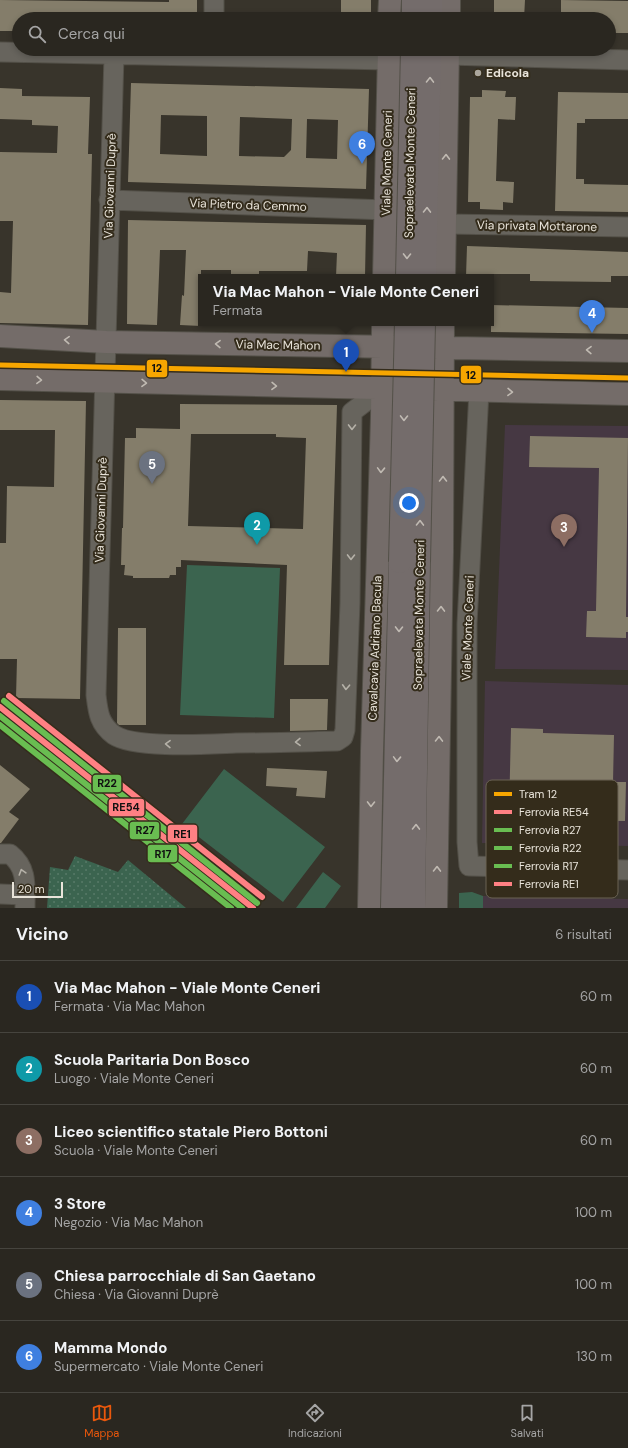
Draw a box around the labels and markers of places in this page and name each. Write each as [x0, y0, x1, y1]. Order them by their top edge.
place label: Edicola [486, 65, 529, 81]
marker: Edicola [473, 68, 483, 78]
pin: 6 [349, 131, 375, 164]
pin: 4 [579, 300, 605, 333]
pin: 1 [333, 339, 359, 372]
pin: 5 [139, 451, 165, 484]
pin: 2 [244, 512, 270, 545]
pin: 3 [551, 514, 577, 547]

